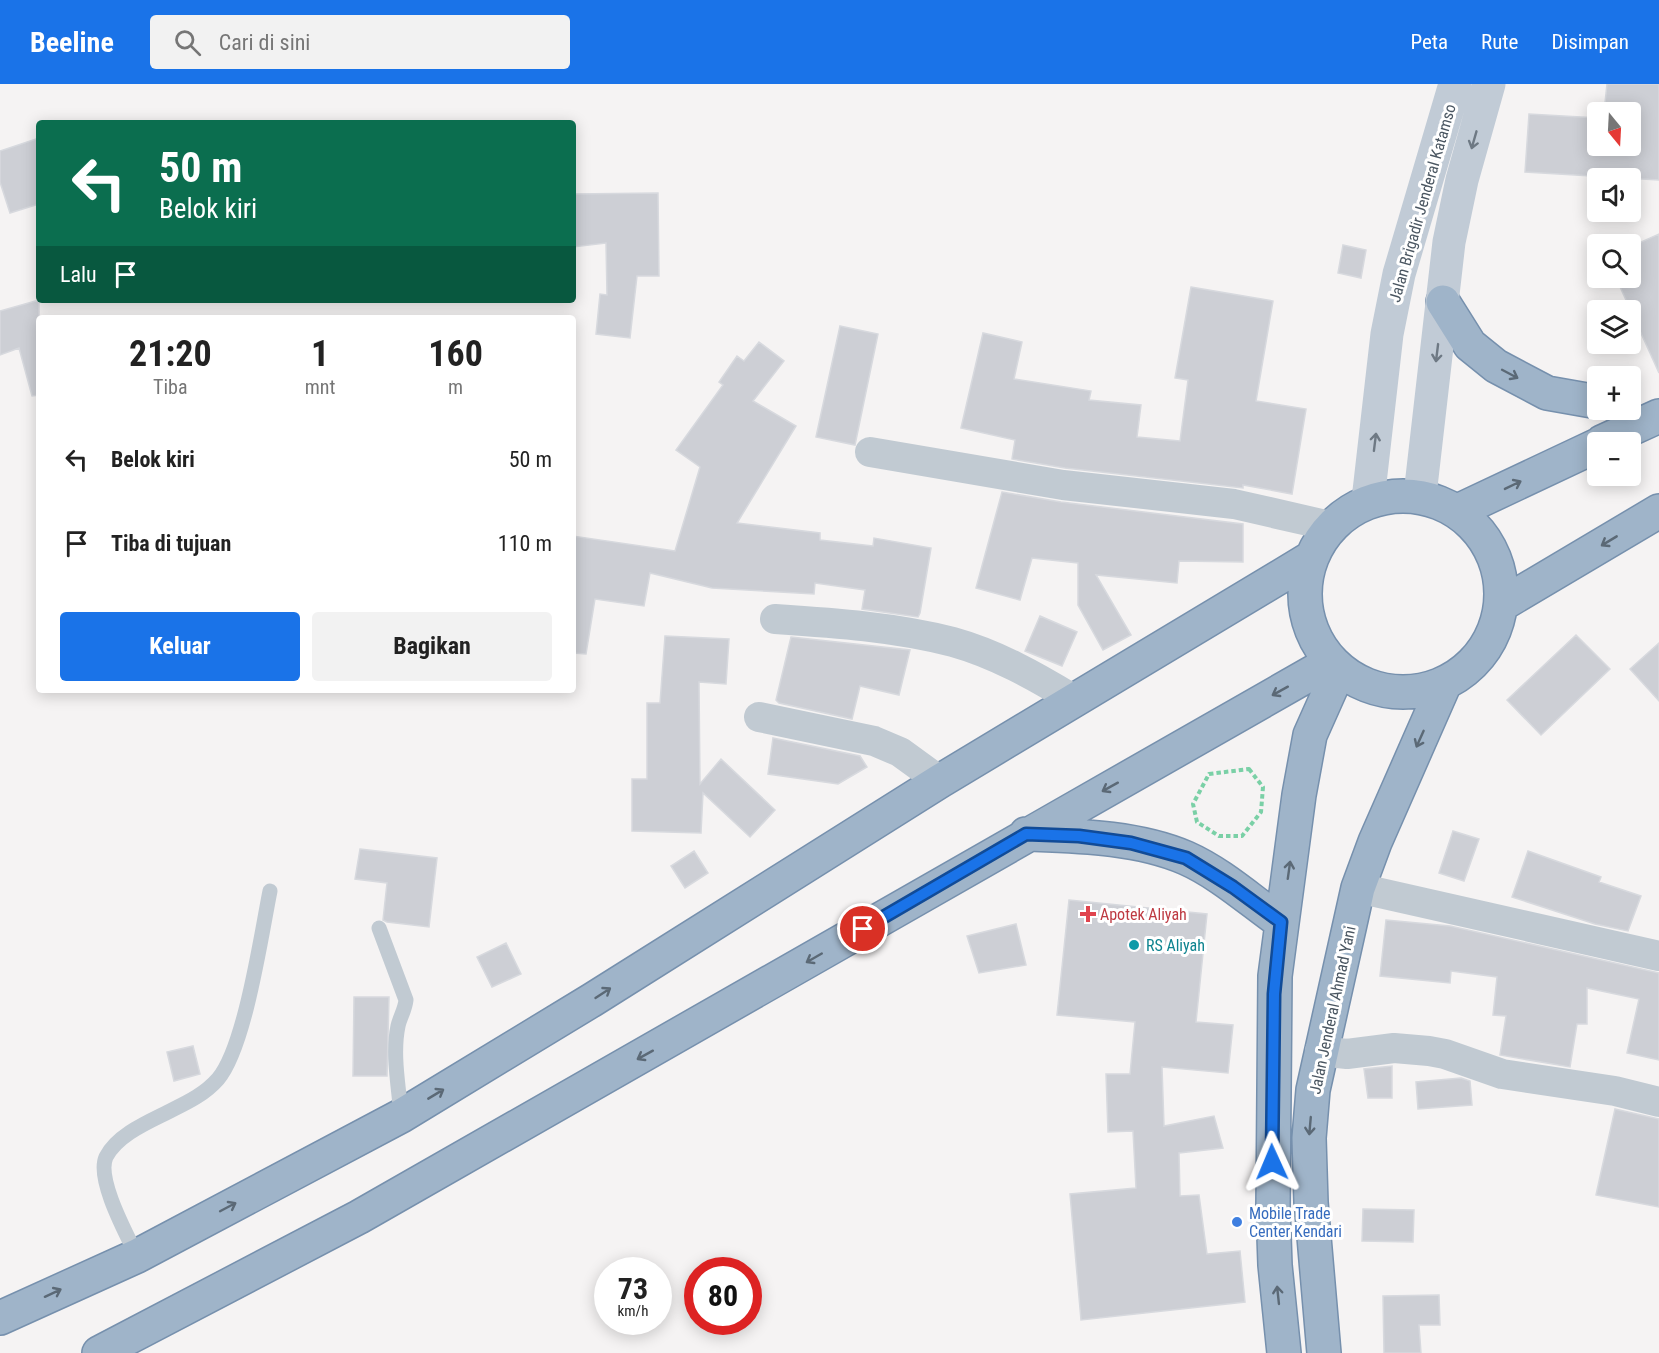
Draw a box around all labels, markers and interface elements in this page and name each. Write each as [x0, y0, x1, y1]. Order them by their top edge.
search box [150, 15, 570, 69]
text: Beeline [30, 26, 114, 59]
icon: search [171, 26, 204, 59]
text: Cari di sini [219, 30, 310, 55]
text: Peta [1410, 30, 1448, 54]
text: Rute [1481, 30, 1518, 54]
text: Disimpan [1551, 30, 1629, 54]
street label: Jalan Brigadir Jenderal Katamso [1385, 102, 1460, 304]
north arrow [1587, 102, 1641, 156]
map controls [1587, 102, 1641, 486]
one-way arrow [1468, 130, 1479, 149]
text: 50 m [159, 143, 242, 192]
icon: left [60, 144, 138, 222]
button: sound [1587, 168, 1641, 222]
text: Belok kiri [159, 193, 257, 225]
button: search [1587, 234, 1641, 288]
icon: arrive [109, 258, 142, 291]
text: Lalu [60, 262, 97, 287]
button: layers [1587, 300, 1641, 354]
text: 21:20 [129, 333, 212, 375]
text: 1 [311, 333, 329, 375]
text: 160 [428, 333, 483, 375]
one-way arrow [1431, 342, 1442, 362]
button: + [1587, 366, 1641, 420]
one-way arrow [1501, 368, 1518, 380]
text: Tiba [153, 375, 188, 399]
text: mnt [305, 375, 335, 399]
text: m [448, 375, 463, 399]
button: − [1587, 432, 1641, 486]
one-way arrow [1370, 433, 1381, 452]
icon: left [60, 443, 93, 476]
text: Belok kiri [111, 447, 195, 472]
text: 50 m [509, 447, 552, 472]
one-way arrow [1503, 479, 1521, 491]
icon: arrive [60, 527, 93, 560]
text: Tiba di tujuan [111, 531, 231, 556]
text: 110 m [498, 531, 552, 556]
one-way arrow [1601, 535, 1618, 547]
button: Keluar [60, 612, 300, 681]
button: Bagikan [312, 612, 552, 681]
one-way arrow [1272, 685, 1289, 697]
one-way arrow [1414, 729, 1425, 747]
one-way arrow [1102, 781, 1119, 793]
one-way arrow [1283, 861, 1294, 880]
pin [837, 903, 888, 954]
place label: Apotek Aliyah [1100, 905, 1187, 924]
marker: Apotek Aliyah [1081, 907, 1095, 921]
icon: arrive [846, 912, 879, 945]
street label: Jalan Jenderal Ahmad Yani [1305, 924, 1360, 1096]
place label: RS Aliyah [1146, 936, 1205, 955]
marker: RS Aliyah [1127, 938, 1141, 952]
one-way arrow [806, 952, 823, 964]
one-way arrow [594, 987, 611, 999]
one-way arrow [637, 1049, 654, 1061]
one-way arrow [427, 1088, 444, 1100]
one-way arrow [1304, 1116, 1315, 1136]
position arrow [1240, 1130, 1304, 1194]
one-way arrow [219, 1201, 236, 1213]
place label: Mobile Trade Center Kendari [1249, 1204, 1342, 1241]
marker: Mobile Trade Center Kendari [1230, 1215, 1244, 1229]
speed limit sign: 80 [684, 1257, 762, 1335]
text: 73 [618, 1271, 648, 1306]
one-way arrow [1272, 1285, 1283, 1305]
one-way arrow [43, 1287, 62, 1298]
text: km/h [618, 1302, 648, 1320]

